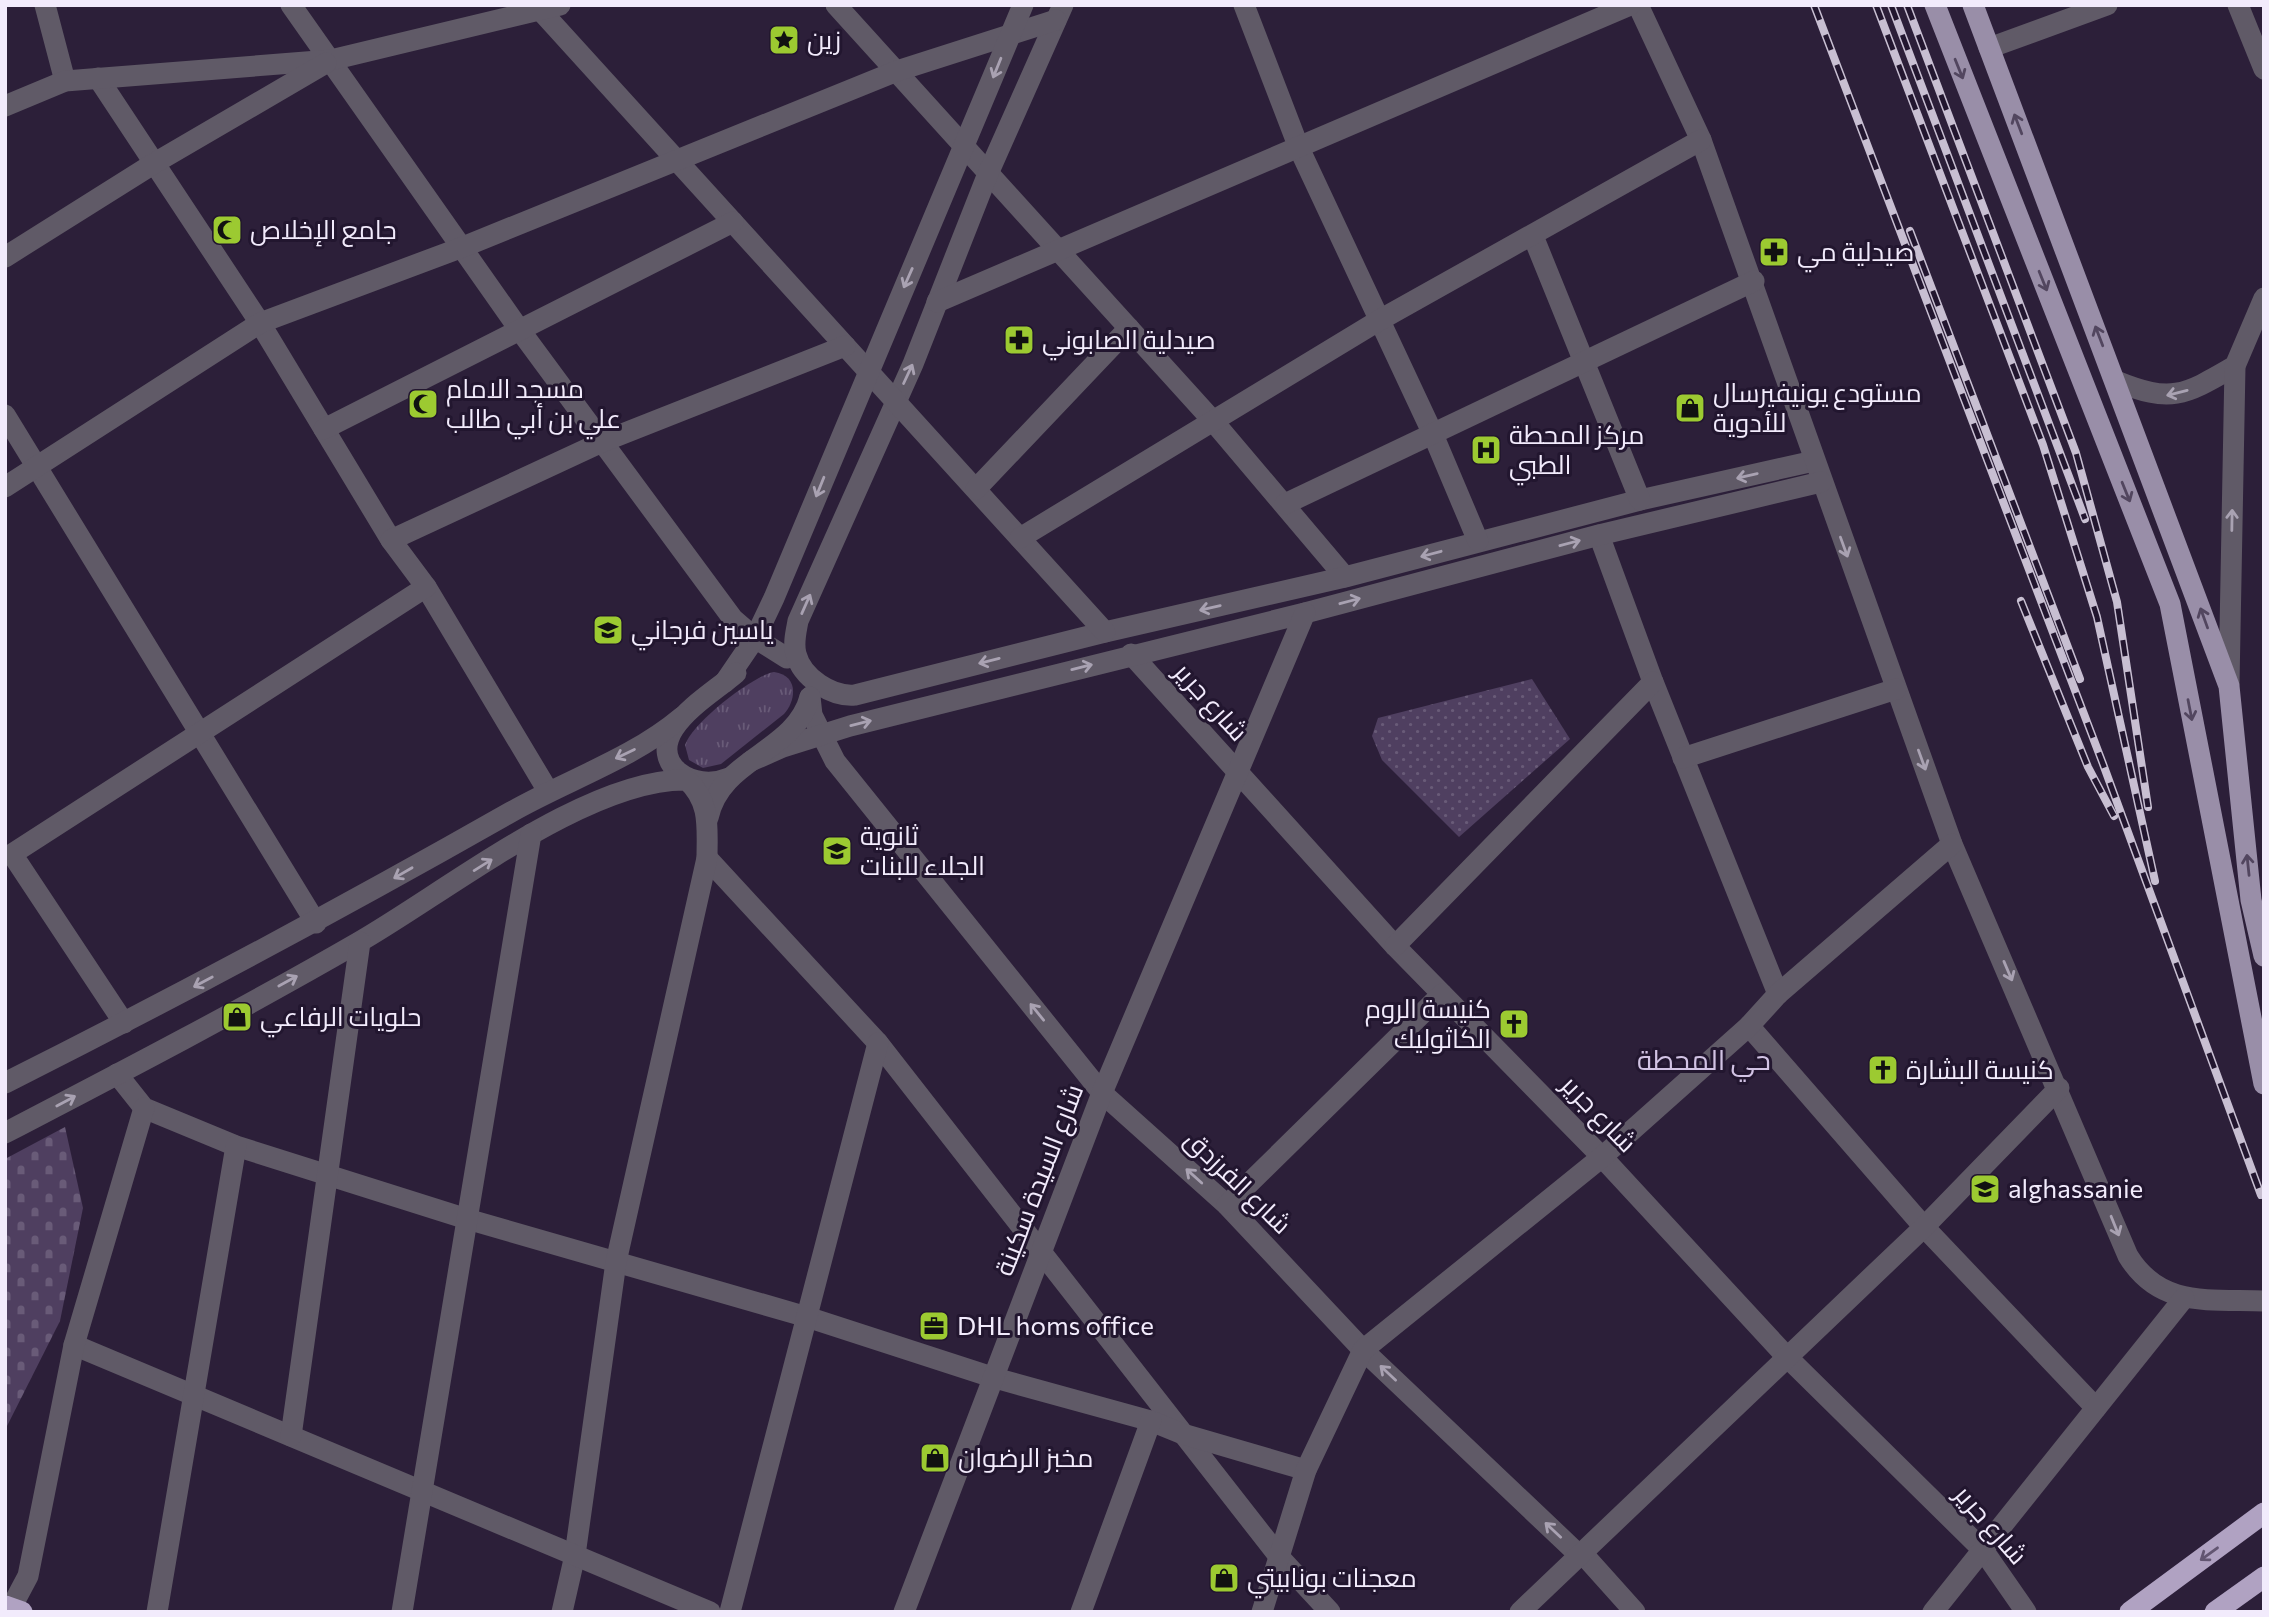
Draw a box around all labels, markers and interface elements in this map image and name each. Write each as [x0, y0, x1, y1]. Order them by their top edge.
place icon: زين [767, 23, 801, 57]
place label: زين [807, 23, 841, 56]
one-way arrow [989, 57, 1002, 79]
one-way arrow [1954, 58, 1967, 80]
one-way arrow [2011, 113, 2024, 135]
mosque icon: جامع الإخلاص [210, 213, 244, 247]
place label: جامع الإخلاص [250, 213, 397, 247]
pharmacy icon: صيدلية مي [1757, 235, 1791, 269]
place label: صيدلية مي [1797, 235, 1914, 273]
one-way arrow [901, 267, 914, 288]
one-way arrow [2037, 269, 2050, 291]
pharmacy icon: صيدلية الصابوني [1002, 323, 1036, 357]
place label: صيدلية الصابوني [1042, 323, 1216, 361]
one-way arrow [2092, 326, 2105, 348]
one-way arrow [902, 363, 915, 385]
place label: مسجد الامام علي بن أبي طالب [446, 372, 621, 440]
place label: مستودع يونيفيرسال للأدوية [1713, 376, 1922, 438]
mosque icon: مسجد الامام علي بن أبي طالب [406, 387, 440, 421]
one-way arrow [2167, 387, 2189, 400]
shop icon: مستودع يونيفيرسال للأدوية [1673, 391, 1707, 425]
place label: مركز المحطة الطبي [1509, 418, 1644, 486]
hospital icon: مركز المحطة الطبي [1469, 433, 1503, 467]
one-way arrow [1736, 469, 1759, 483]
one-way arrow [812, 476, 825, 498]
one-way arrow [2120, 481, 2133, 503]
one-way arrow [2225, 509, 2238, 532]
one-way arrow [1559, 535, 1581, 548]
one-way arrow [1839, 535, 1851, 557]
one-way arrow [1420, 548, 1443, 561]
one-way arrow [800, 594, 813, 615]
one-way arrow [1338, 594, 1361, 607]
one-way arrow [1199, 601, 1222, 615]
one-way arrow [2197, 608, 2209, 630]
school or university icon: ياسين فرجاني [591, 613, 625, 647]
place label: ياسين فرجاني [631, 613, 774, 651]
street label: شارع جرير [1165, 654, 1255, 748]
one-way arrow [978, 655, 1001, 668]
one-way arrow [1070, 660, 1092, 673]
one-way arrow [2184, 698, 2198, 721]
one-way arrow [849, 716, 872, 729]
one-way arrow [615, 748, 636, 761]
one-way arrow [1917, 749, 1929, 771]
place label: ثانوية الجلاء للبنات [860, 819, 985, 880]
school or university icon: ثانوية الجلاء للبنات [820, 834, 854, 868]
one-way arrow [2241, 854, 2254, 877]
one-way arrow [472, 857, 492, 871]
one-way arrow [394, 866, 414, 880]
one-way arrow [2002, 960, 2015, 981]
one-way arrow [277, 974, 297, 988]
one-way arrow [194, 975, 214, 989]
place label: كنيسة الروم الكاثوليك [1365, 992, 1491, 1054]
shop icon: حلويات الرفاعي [220, 1000, 254, 1034]
place label: حلويات الرفاعي [260, 1000, 421, 1038]
one-way arrow [1030, 1004, 1045, 1022]
church icon: كنيسة الروم الكاثوليك [1497, 1007, 1531, 1041]
district label: حي المحطة [1637, 1042, 1771, 1082]
church icon: كنيسة البشارة [1866, 1053, 1900, 1087]
place label: كنيسة البشارة [1906, 1053, 2054, 1085]
street label: شارع جرير [1553, 1067, 1644, 1160]
street label: شارع السيدة سكينة [987, 1079, 1091, 1281]
one-way arrow [55, 1094, 76, 1107]
street label: شارع الفرزدق [1177, 1123, 1299, 1241]
one-way arrow [1185, 1168, 1203, 1184]
school or university icon: alghassanie [1968, 1172, 2002, 1206]
place label: alghassanie [2008, 1172, 2143, 1203]
one-way arrow [2110, 1214, 2123, 1236]
office icon: DHL homs office [917, 1309, 951, 1343]
place label: DHL homs office [957, 1309, 1154, 1340]
one-way arrow [1379, 1365, 1396, 1382]
shop icon: مخبز الرضوان [918, 1441, 952, 1475]
place label: مخبز الرضوان [958, 1441, 1093, 1473]
street label: شارع جرير [1946, 1477, 2035, 1572]
one-way arrow [1545, 1521, 1562, 1538]
one-way arrow [2200, 1546, 2219, 1561]
shop icon: معجنات بونابيتي [1207, 1561, 1241, 1595]
place label: معجنات بونابيتي [1247, 1561, 1417, 1599]

